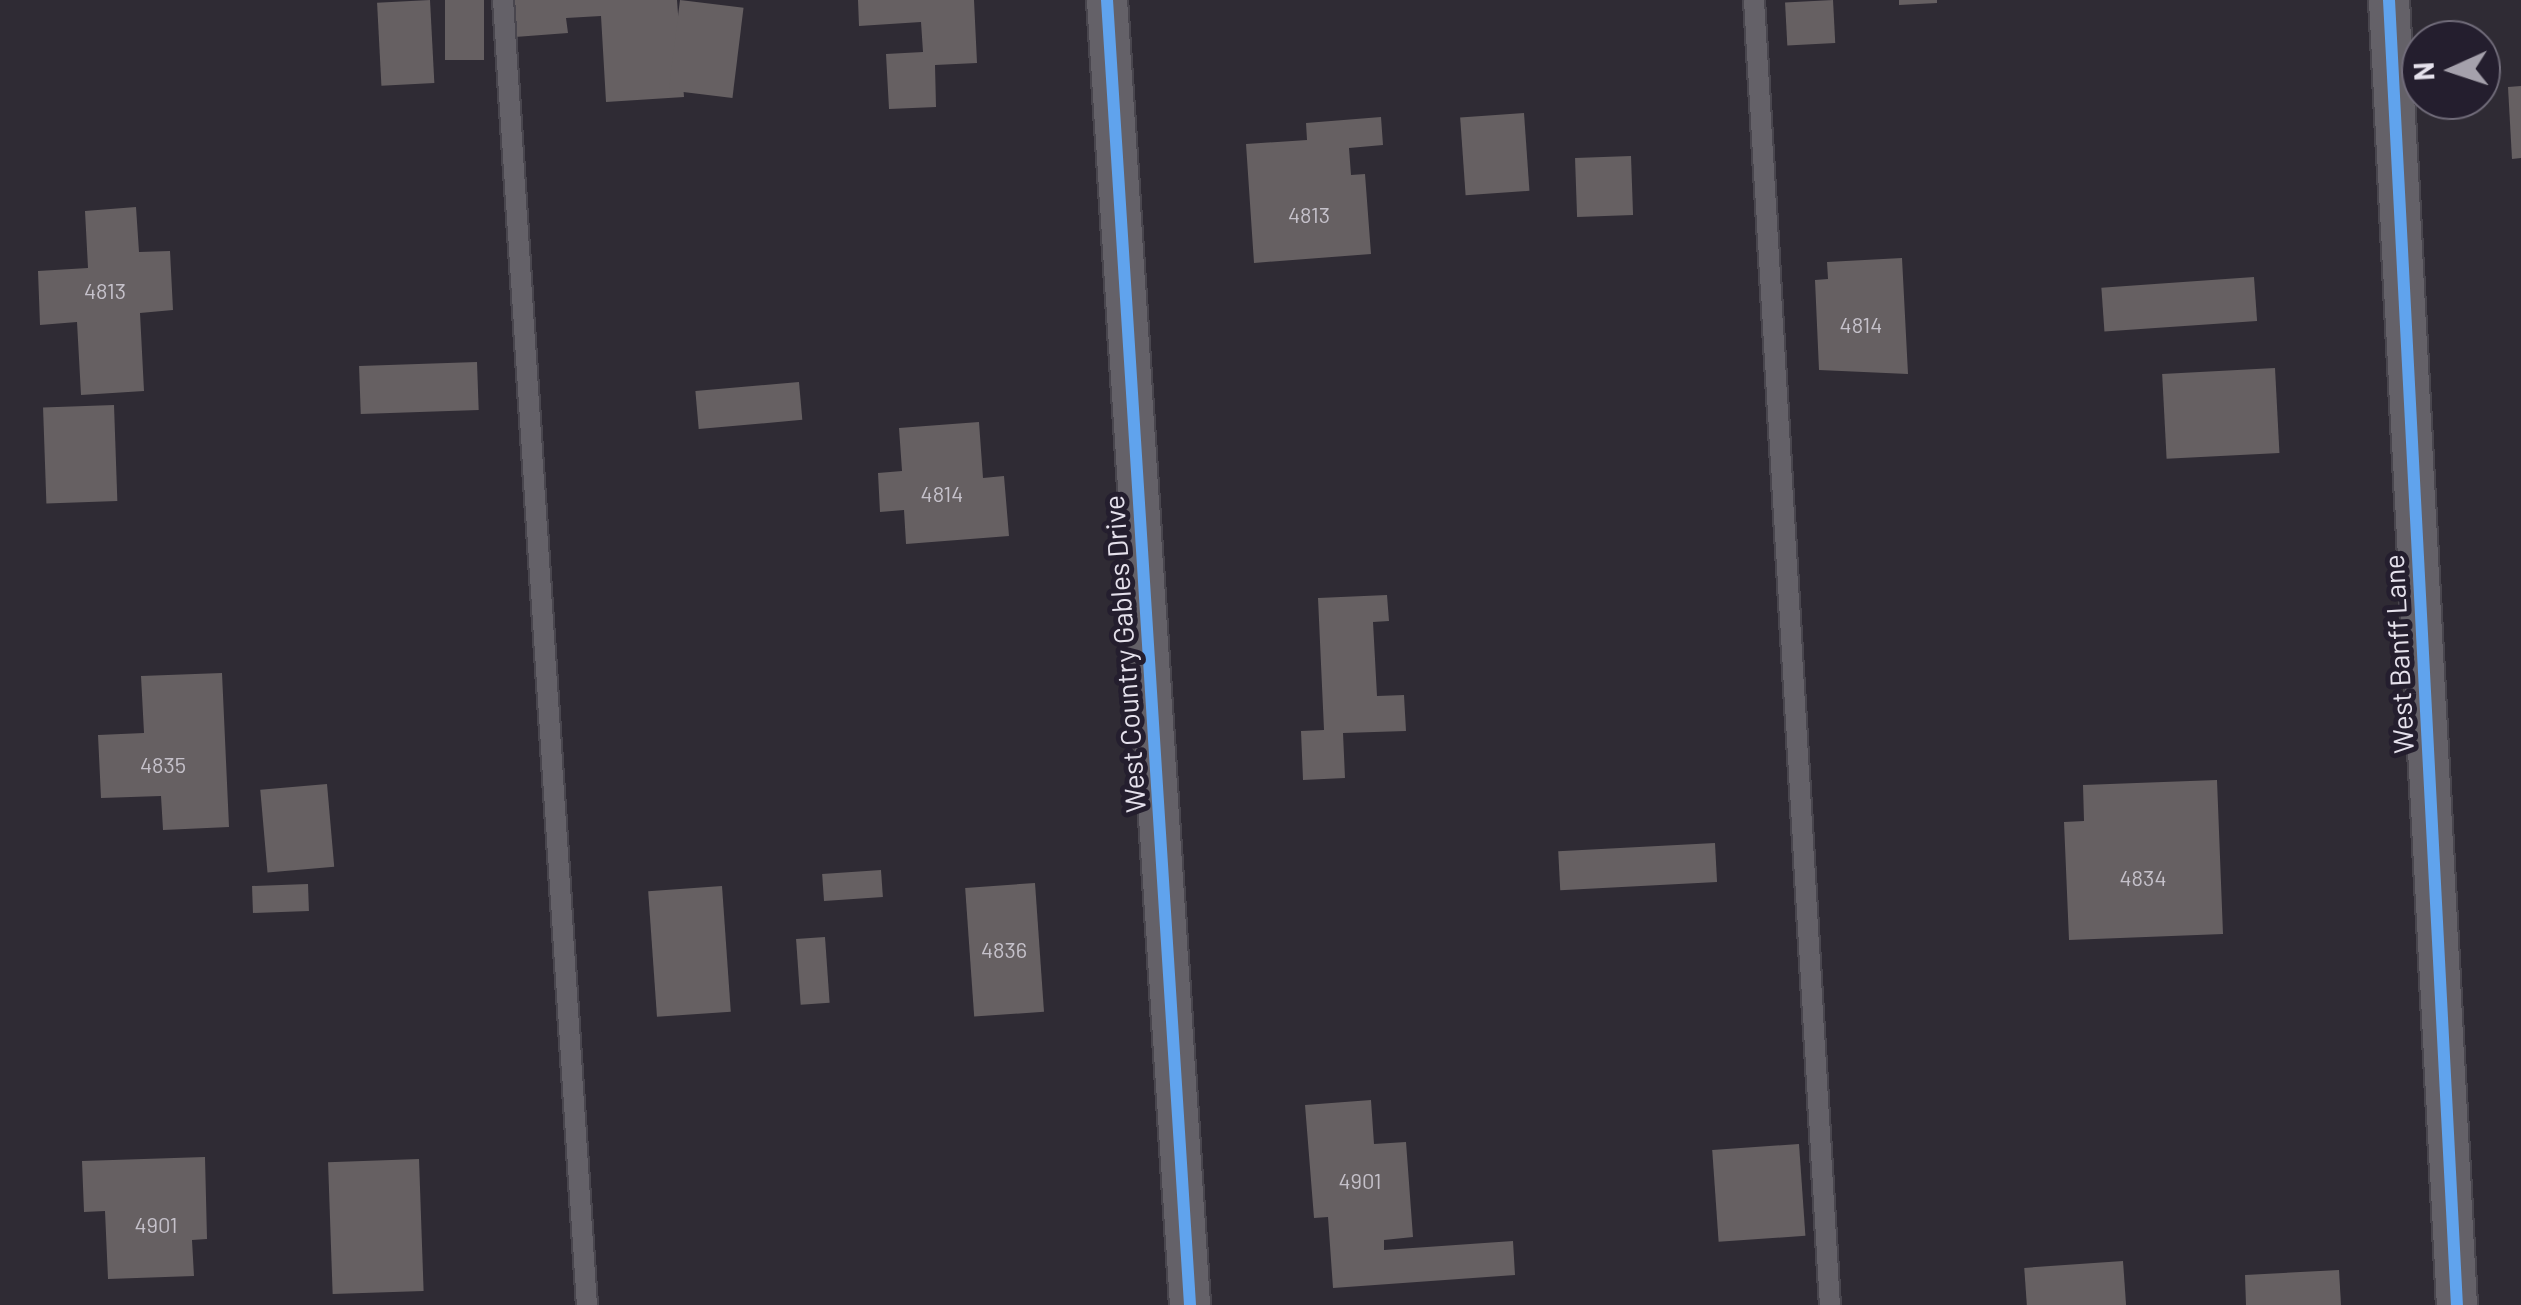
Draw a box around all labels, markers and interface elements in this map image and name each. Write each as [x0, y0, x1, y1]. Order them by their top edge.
north arrow [2401, 20, 2501, 120]
text: N [2406, 61, 2441, 82]
house number: 4813 [1288, 202, 1330, 228]
house number: 4813 [84, 278, 126, 304]
house number: 4814 [1840, 312, 1882, 338]
house number: 4814 [921, 481, 963, 507]
street label: West Country Gables Drive [1096, 494, 1152, 814]
street label: West Banff Lane [2376, 554, 2420, 754]
house number: 4835 [140, 752, 186, 778]
house number: 4834 [2119, 865, 2167, 891]
house number: 4836 [981, 937, 1027, 963]
house number: 4901 [1338, 1168, 1382, 1194]
house number: 4901 [134, 1212, 178, 1238]

